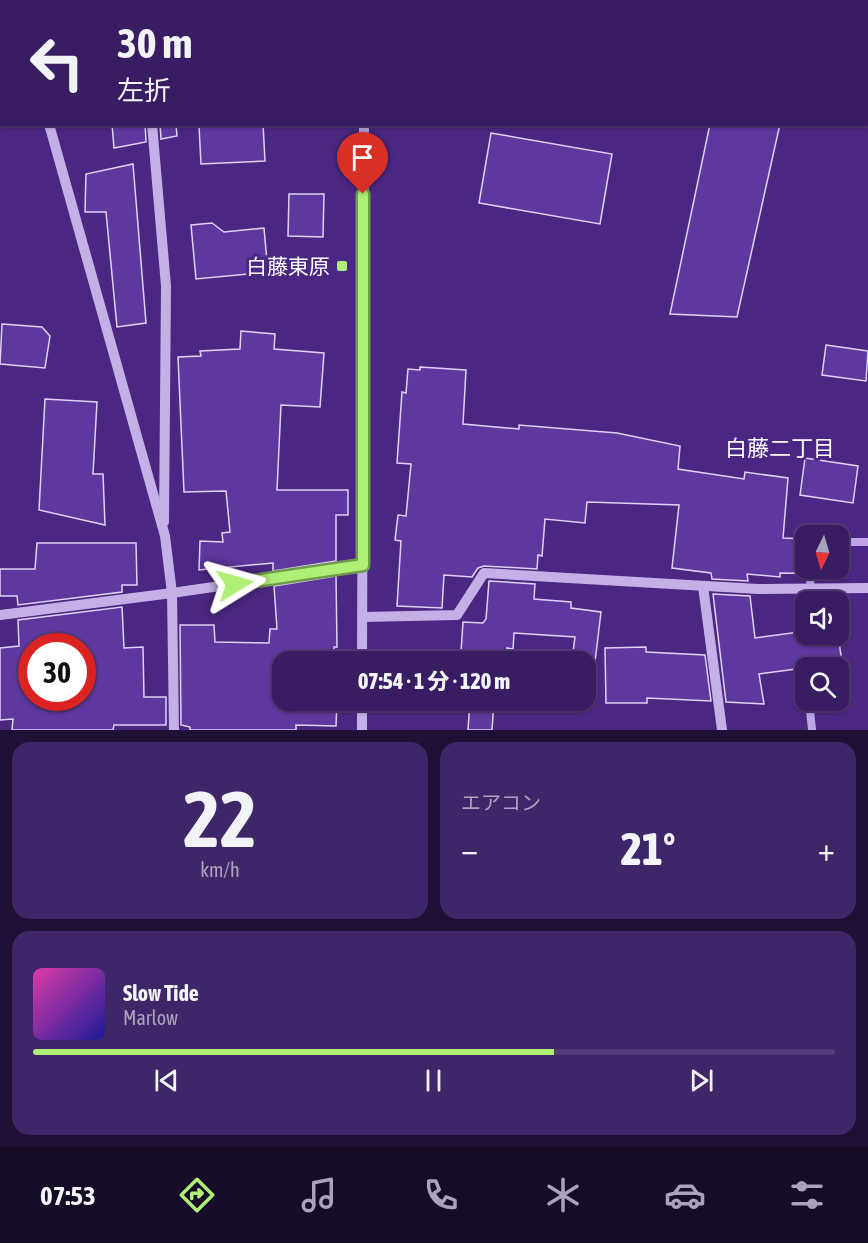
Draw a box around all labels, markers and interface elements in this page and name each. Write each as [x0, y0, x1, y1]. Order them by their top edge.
text: 30 m [117, 19, 192, 67]
icon: left [18, 24, 96, 102]
text: 左折 [117, 75, 171, 106]
pin [337, 132, 388, 194]
icon: arrive [346, 141, 379, 174]
place label: 白藤東原 [246, 254, 330, 278]
marker: 白藤東原 [335, 259, 349, 273]
district label: 白藤二丁目 [725, 435, 835, 461]
north arrow [795, 525, 849, 579]
map controls [795, 525, 849, 711]
position arrow [203, 552, 267, 616]
button: sound [795, 591, 849, 645]
speed limit sign: 30 [18, 633, 96, 711]
button: search [795, 657, 849, 711]
text: 07:54 · 1 分 · 120 m [358, 668, 510, 694]
text: 22 [183, 774, 257, 864]
text: エアコン [461, 791, 541, 814]
text: 21° [621, 823, 675, 875]
text: − [461, 830, 478, 868]
text: + [818, 830, 835, 868]
text: km/h [200, 858, 240, 881]
text: Slow Tide [123, 980, 199, 1006]
text: Marlow [123, 1006, 178, 1029]
icon: previous [150, 1064, 183, 1097]
icon: pause [417, 1064, 450, 1097]
icon: next [685, 1064, 718, 1097]
icon: directions [176, 1174, 218, 1216]
icon: music [298, 1174, 340, 1216]
icon: phone [420, 1174, 462, 1216]
icon: climate [542, 1174, 584, 1216]
icon: car [664, 1174, 706, 1216]
icon: filters [786, 1174, 828, 1216]
text: 07:53 [40, 1180, 96, 1211]

